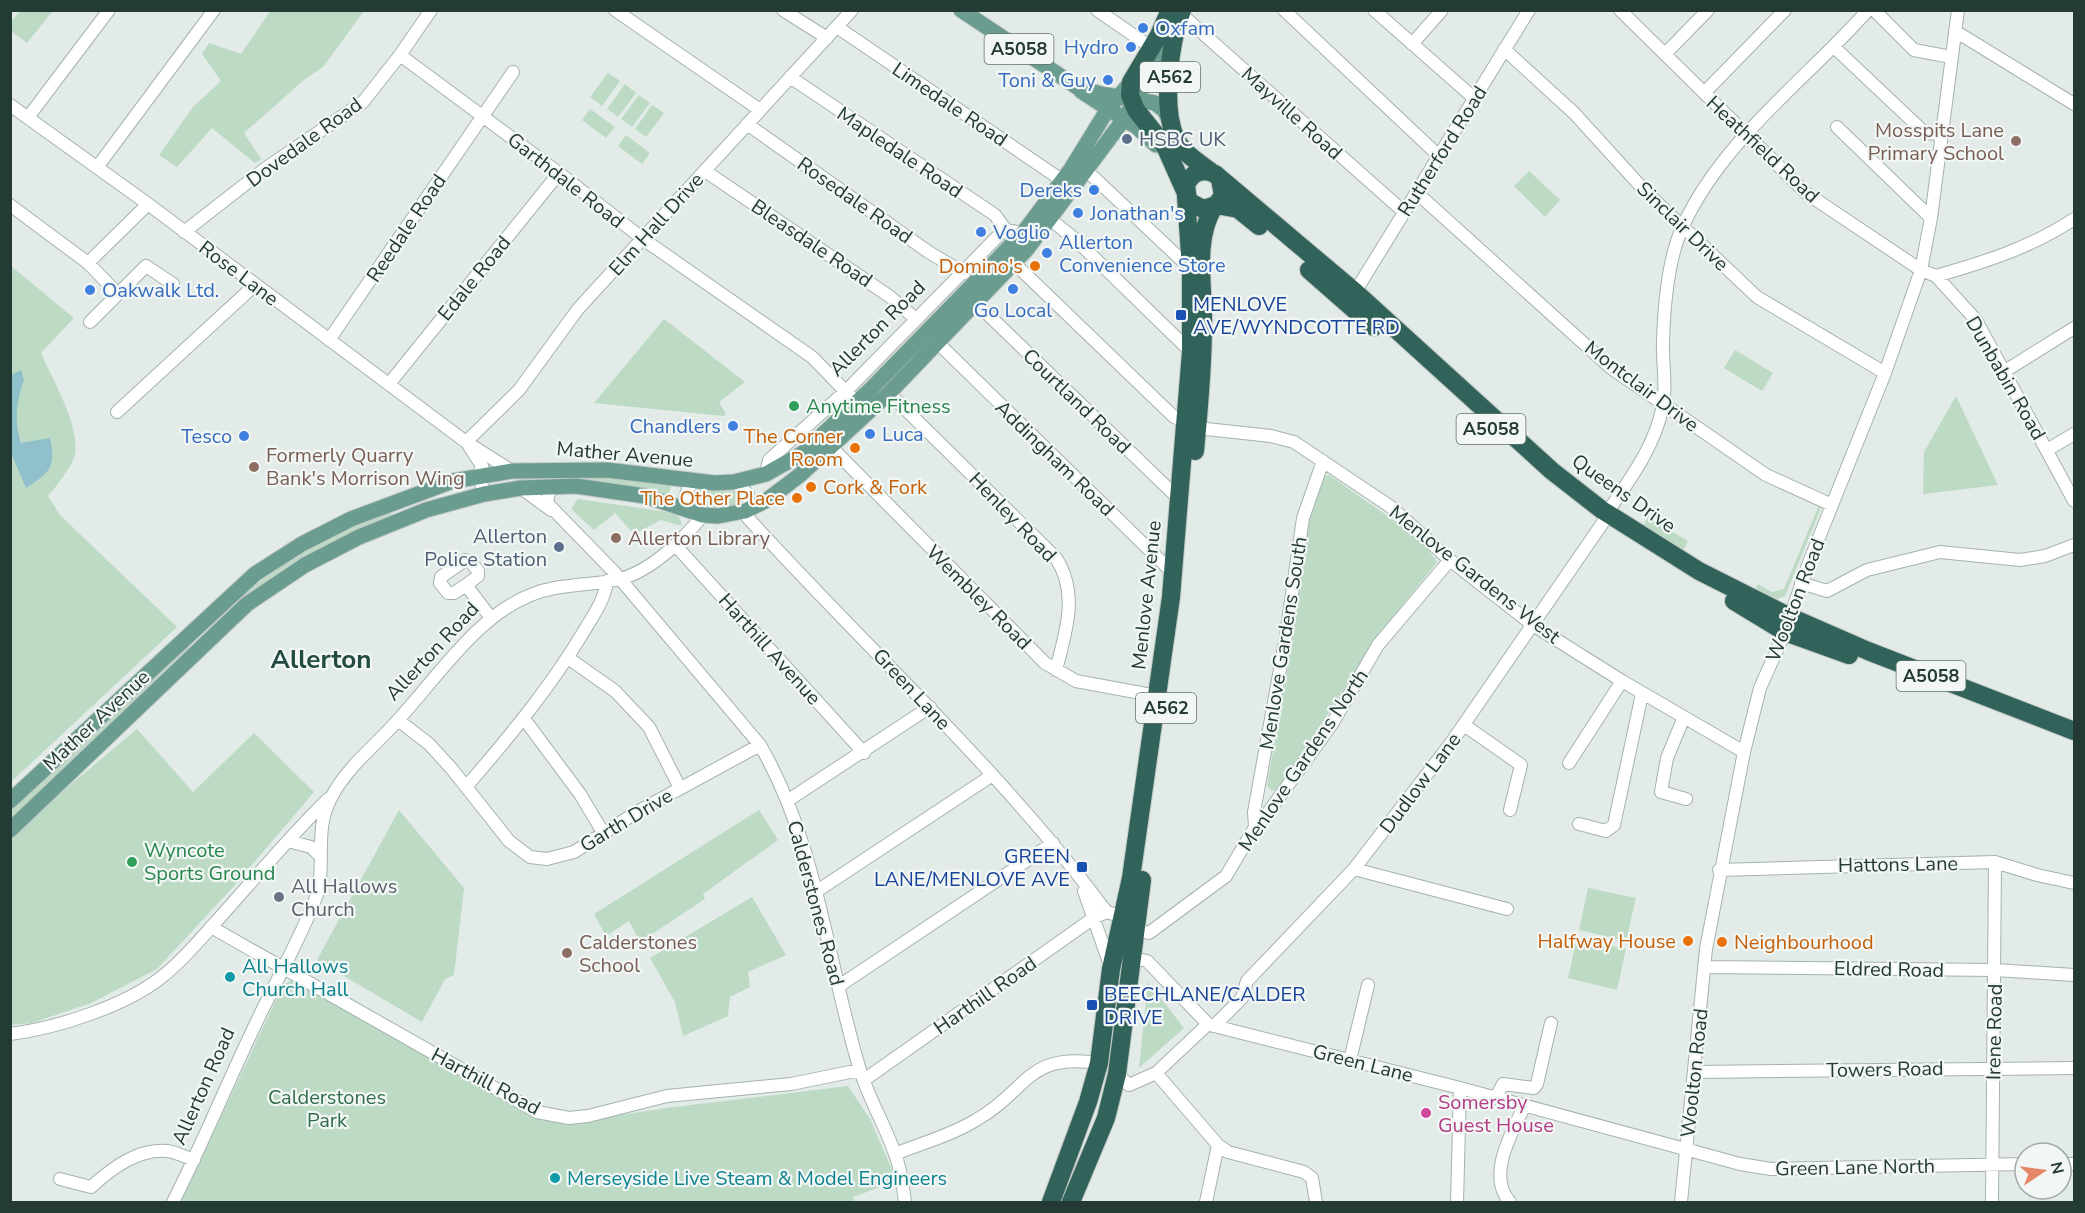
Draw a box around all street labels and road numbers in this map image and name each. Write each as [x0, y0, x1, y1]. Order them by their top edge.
road number: A5058 [984, 34, 1054, 64]
street label: Limedale Road [887, 56, 1013, 153]
street label: Mayville Road [1235, 61, 1348, 166]
road number: A562 [1140, 62, 1200, 92]
street label: Rutherford Road [1391, 81, 1493, 222]
street label: Heathfield Road [1700, 90, 1825, 209]
street label: Dovedale Road [241, 91, 368, 194]
street label: Mapledale Road [832, 100, 968, 204]
street label: Garthdale Road [502, 126, 630, 235]
street label: Rosedale Road [792, 151, 918, 250]
street label: Elm Hall Drive [603, 167, 710, 282]
street label: Reedale Road [360, 169, 453, 288]
street label: Sinclair Drive [1631, 176, 1735, 277]
street label: Bleasdale Road [746, 193, 878, 294]
street label: Edale Road [432, 230, 517, 326]
street label: Rose Lane [193, 235, 284, 312]
street label: Allerton Road [823, 274, 931, 382]
street label: Dunbabin Road [1959, 311, 2052, 445]
street label: Montclair Drive [1579, 335, 1704, 438]
street label: Courtland Road [1017, 343, 1137, 460]
street label: Addingham Road [989, 394, 1120, 522]
road number: A5058 [1456, 414, 1526, 444]
street label: Mather Avenue [556, 435, 694, 474]
street label: Queens Drive [1566, 448, 1681, 539]
street label: Henley Road [963, 466, 1062, 568]
street label: Menlove Gardens West [1383, 499, 1567, 650]
street label: Menlove Avenue [1125, 519, 1168, 671]
street label: Menlove Gardens South [1253, 535, 1314, 752]
street label: Woolton Road [1760, 535, 1831, 666]
street label: Wembley Road [920, 539, 1037, 656]
street label: Harthill Avenue [712, 588, 827, 711]
street label: Allerton Road [380, 596, 485, 707]
street label: Green Lane [867, 643, 957, 736]
road number: A5058 [1896, 661, 1966, 691]
street label: Mather Avenue [37, 664, 156, 777]
street label: Menlove Gardens North [1232, 664, 1375, 857]
road number: A562 [1136, 693, 1196, 723]
street label: Dudlow Lane [1374, 727, 1467, 839]
street label: Garth Drive [575, 782, 678, 859]
street label: Calderstones Road [781, 818, 851, 989]
street label: Hattons Lane [1838, 850, 1958, 879]
street label: Harthill Road [928, 950, 1042, 1041]
street label: Eldred Road [1834, 955, 1944, 984]
street label: Irene Road [1980, 984, 2009, 1080]
street label: Woolton Road [1674, 1007, 1715, 1139]
street label: Allerton Road [166, 1023, 241, 1149]
street label: Green Lane [1310, 1038, 1416, 1089]
street label: Harthill Road [426, 1041, 545, 1122]
street label: Towers Road [1826, 1055, 1944, 1084]
street label: Green Lane North [1775, 1153, 1935, 1182]

